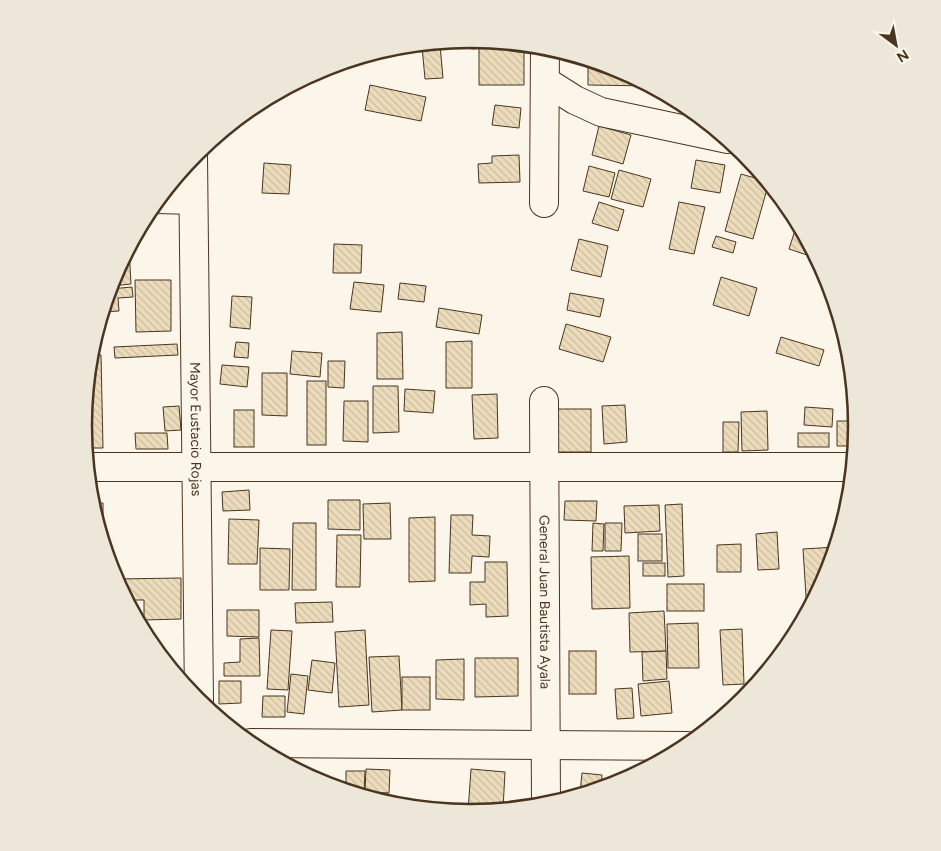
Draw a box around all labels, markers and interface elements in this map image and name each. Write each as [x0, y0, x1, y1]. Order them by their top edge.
north arrow [871, 20, 921, 70]
text: N [894, 46, 912, 66]
street label: Mayor Eustacio Rojas [186, 362, 205, 496]
street label: General Juan Bautista Ayala [536, 515, 553, 689]

